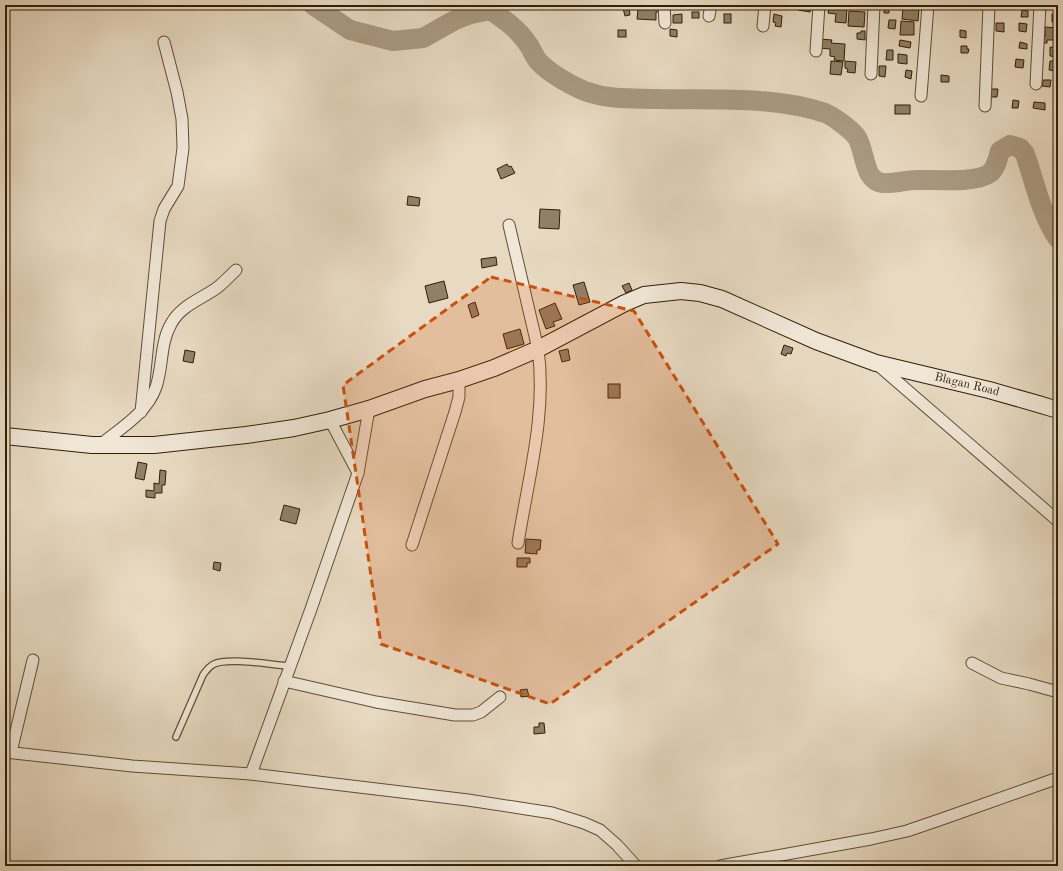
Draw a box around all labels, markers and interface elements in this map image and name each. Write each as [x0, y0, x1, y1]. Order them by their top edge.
street label: Blagan Road [933, 371, 1001, 399]

